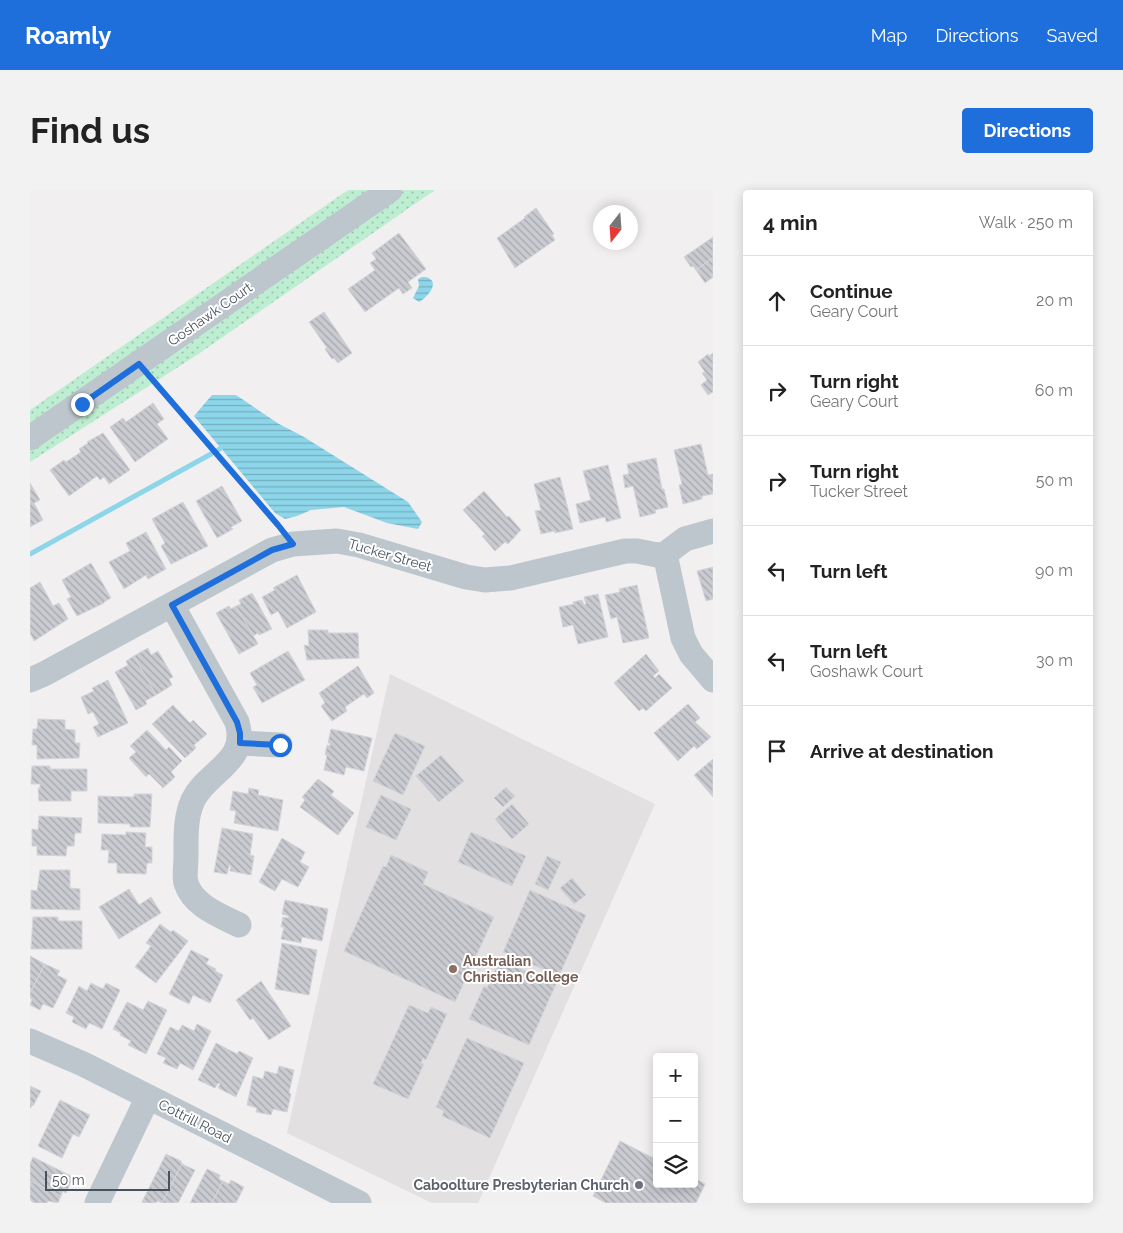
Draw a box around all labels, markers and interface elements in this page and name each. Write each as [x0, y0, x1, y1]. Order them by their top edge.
text: Roamly [25, 21, 111, 50]
text: Map [871, 25, 907, 46]
text: Directions [935, 25, 1019, 46]
text: Saved [1047, 25, 1098, 46]
button: Directions [962, 108, 1093, 153]
text: Find us [30, 110, 150, 151]
north arrow [593, 205, 638, 250]
text: 4 min [763, 210, 818, 235]
text: Walk · 250 m [979, 213, 1073, 232]
street label: Goshawk Court [165, 279, 255, 349]
text: Continue [810, 280, 893, 302]
icon: ahead [763, 287, 791, 315]
text: 20 m [1036, 291, 1073, 310]
text: Geary Court [810, 302, 898, 321]
text: Turn right [810, 370, 899, 392]
icon: right [763, 377, 791, 405]
text: 60 m [1035, 381, 1073, 400]
text: Geary Court [810, 392, 898, 411]
route end [71, 393, 94, 416]
text: Turn right [810, 460, 899, 482]
icon: right [763, 467, 791, 495]
text: 50 m [1036, 471, 1073, 490]
text: Tucker Street [810, 482, 908, 501]
street label: Tucker Street [347, 536, 434, 575]
icon: left [763, 557, 791, 585]
text: Turn left [810, 560, 887, 582]
text: 90 m [1035, 561, 1073, 580]
text: Turn left [810, 640, 887, 662]
icon: left [763, 647, 791, 675]
text: 30 m [1036, 651, 1073, 670]
text: Goshawk Court [810, 662, 923, 681]
route start [269, 734, 292, 757]
icon: arrive [763, 737, 791, 765]
text: Arrive at destination [810, 740, 994, 762]
place label: Australian Christian College [463, 953, 579, 985]
marker: Australian Christian College [447, 963, 459, 975]
map controls [653, 1053, 698, 1188]
button: + [653, 1053, 698, 1098]
street label: Cottrill Road [156, 1096, 234, 1146]
button: − [653, 1098, 698, 1143]
button: layers [653, 1143, 698, 1188]
scale bar [45, 1168, 170, 1191]
text: 50 m [52, 1172, 85, 1188]
place label: Caboolture Presbyterian Church [413, 1177, 629, 1193]
marker: Caboolture Presbyterian Church [633, 1179, 645, 1191]

